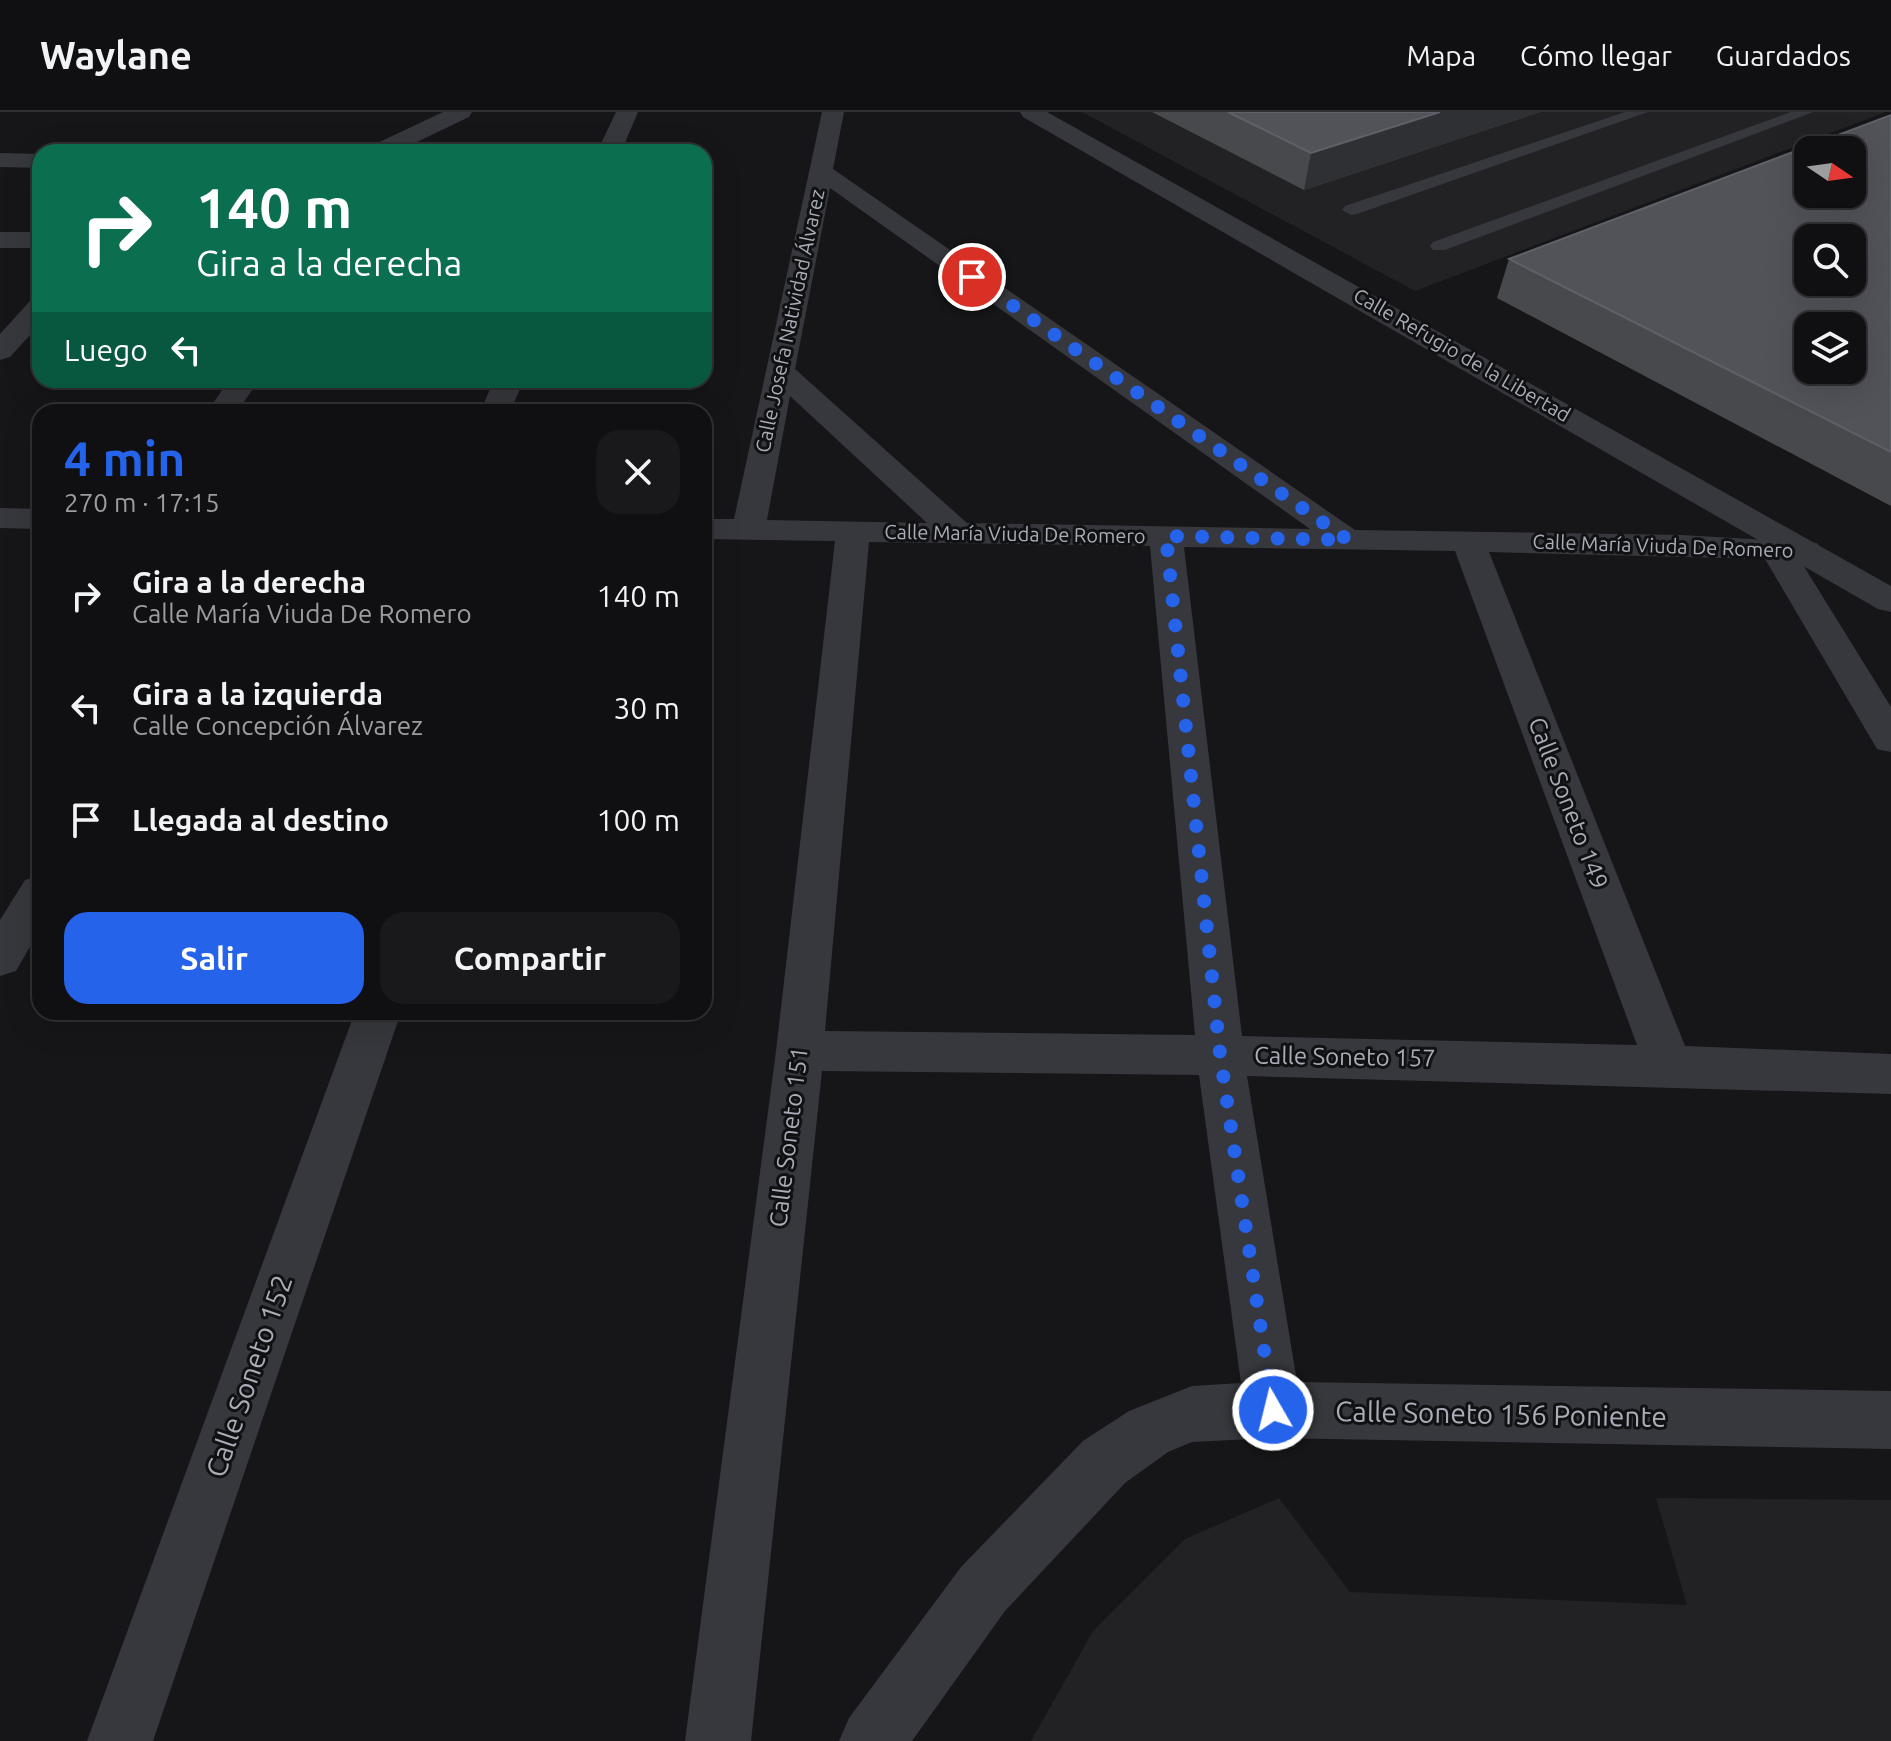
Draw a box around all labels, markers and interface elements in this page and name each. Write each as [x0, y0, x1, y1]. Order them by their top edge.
text: Waylane [40, 34, 192, 76]
text: Mapa [1407, 40, 1476, 71]
text: Cómo llegar [1520, 40, 1672, 71]
text: Guardados [1716, 40, 1851, 71]
north arrow [1794, 136, 1866, 208]
map controls [1794, 136, 1866, 384]
icon: right [64, 176, 168, 280]
text: 140 m [196, 176, 352, 239]
street label: Calle Josefa Natividad Álvarez [750, 187, 829, 455]
button: search [1794, 224, 1866, 296]
text: Gira a la derecha [196, 242, 462, 283]
pin [938, 243, 1006, 311]
icon: arrive [950, 255, 994, 299]
street label: Calle Refugio de la Libertad [1350, 283, 1575, 426]
button: layers [1794, 312, 1866, 384]
icon: left [164, 328, 208, 372]
text: Luego [64, 333, 148, 367]
button: close [596, 430, 680, 514]
text: 4 min [64, 431, 185, 485]
text: 270 m · 17:15 [64, 488, 220, 517]
street label: Calle María Viuda De Romero [884, 520, 1146, 547]
street label: Calle María Viuda De Romero [1532, 529, 1794, 562]
text: Gira a la derecha [132, 565, 366, 599]
icon: right [64, 574, 108, 618]
text: 140 m [596, 579, 680, 613]
text: Calle María Viuda De Romero [132, 599, 472, 628]
text: Gira a la izquierda [132, 677, 383, 711]
icon: left [64, 686, 108, 730]
text: 30 m [613, 691, 680, 725]
text: Calle Concepción Álvarez [132, 711, 423, 740]
street label: Calle Soneto 149 [1523, 713, 1614, 892]
icon: arrive [64, 798, 108, 842]
text: Llegada al destino [132, 803, 389, 837]
text: 100 m [596, 803, 680, 837]
button: Salir [64, 912, 364, 1004]
button: Compartir [380, 912, 680, 1004]
street label: Calle Soneto 157 [1254, 1041, 1436, 1072]
street label: Calle Soneto 151 [764, 1045, 813, 1229]
street label: Calle Soneto 152 [199, 1271, 298, 1481]
position arrow [1231, 1368, 1315, 1452]
street label: Calle Soneto 156 Poniente [1335, 1395, 1667, 1432]

